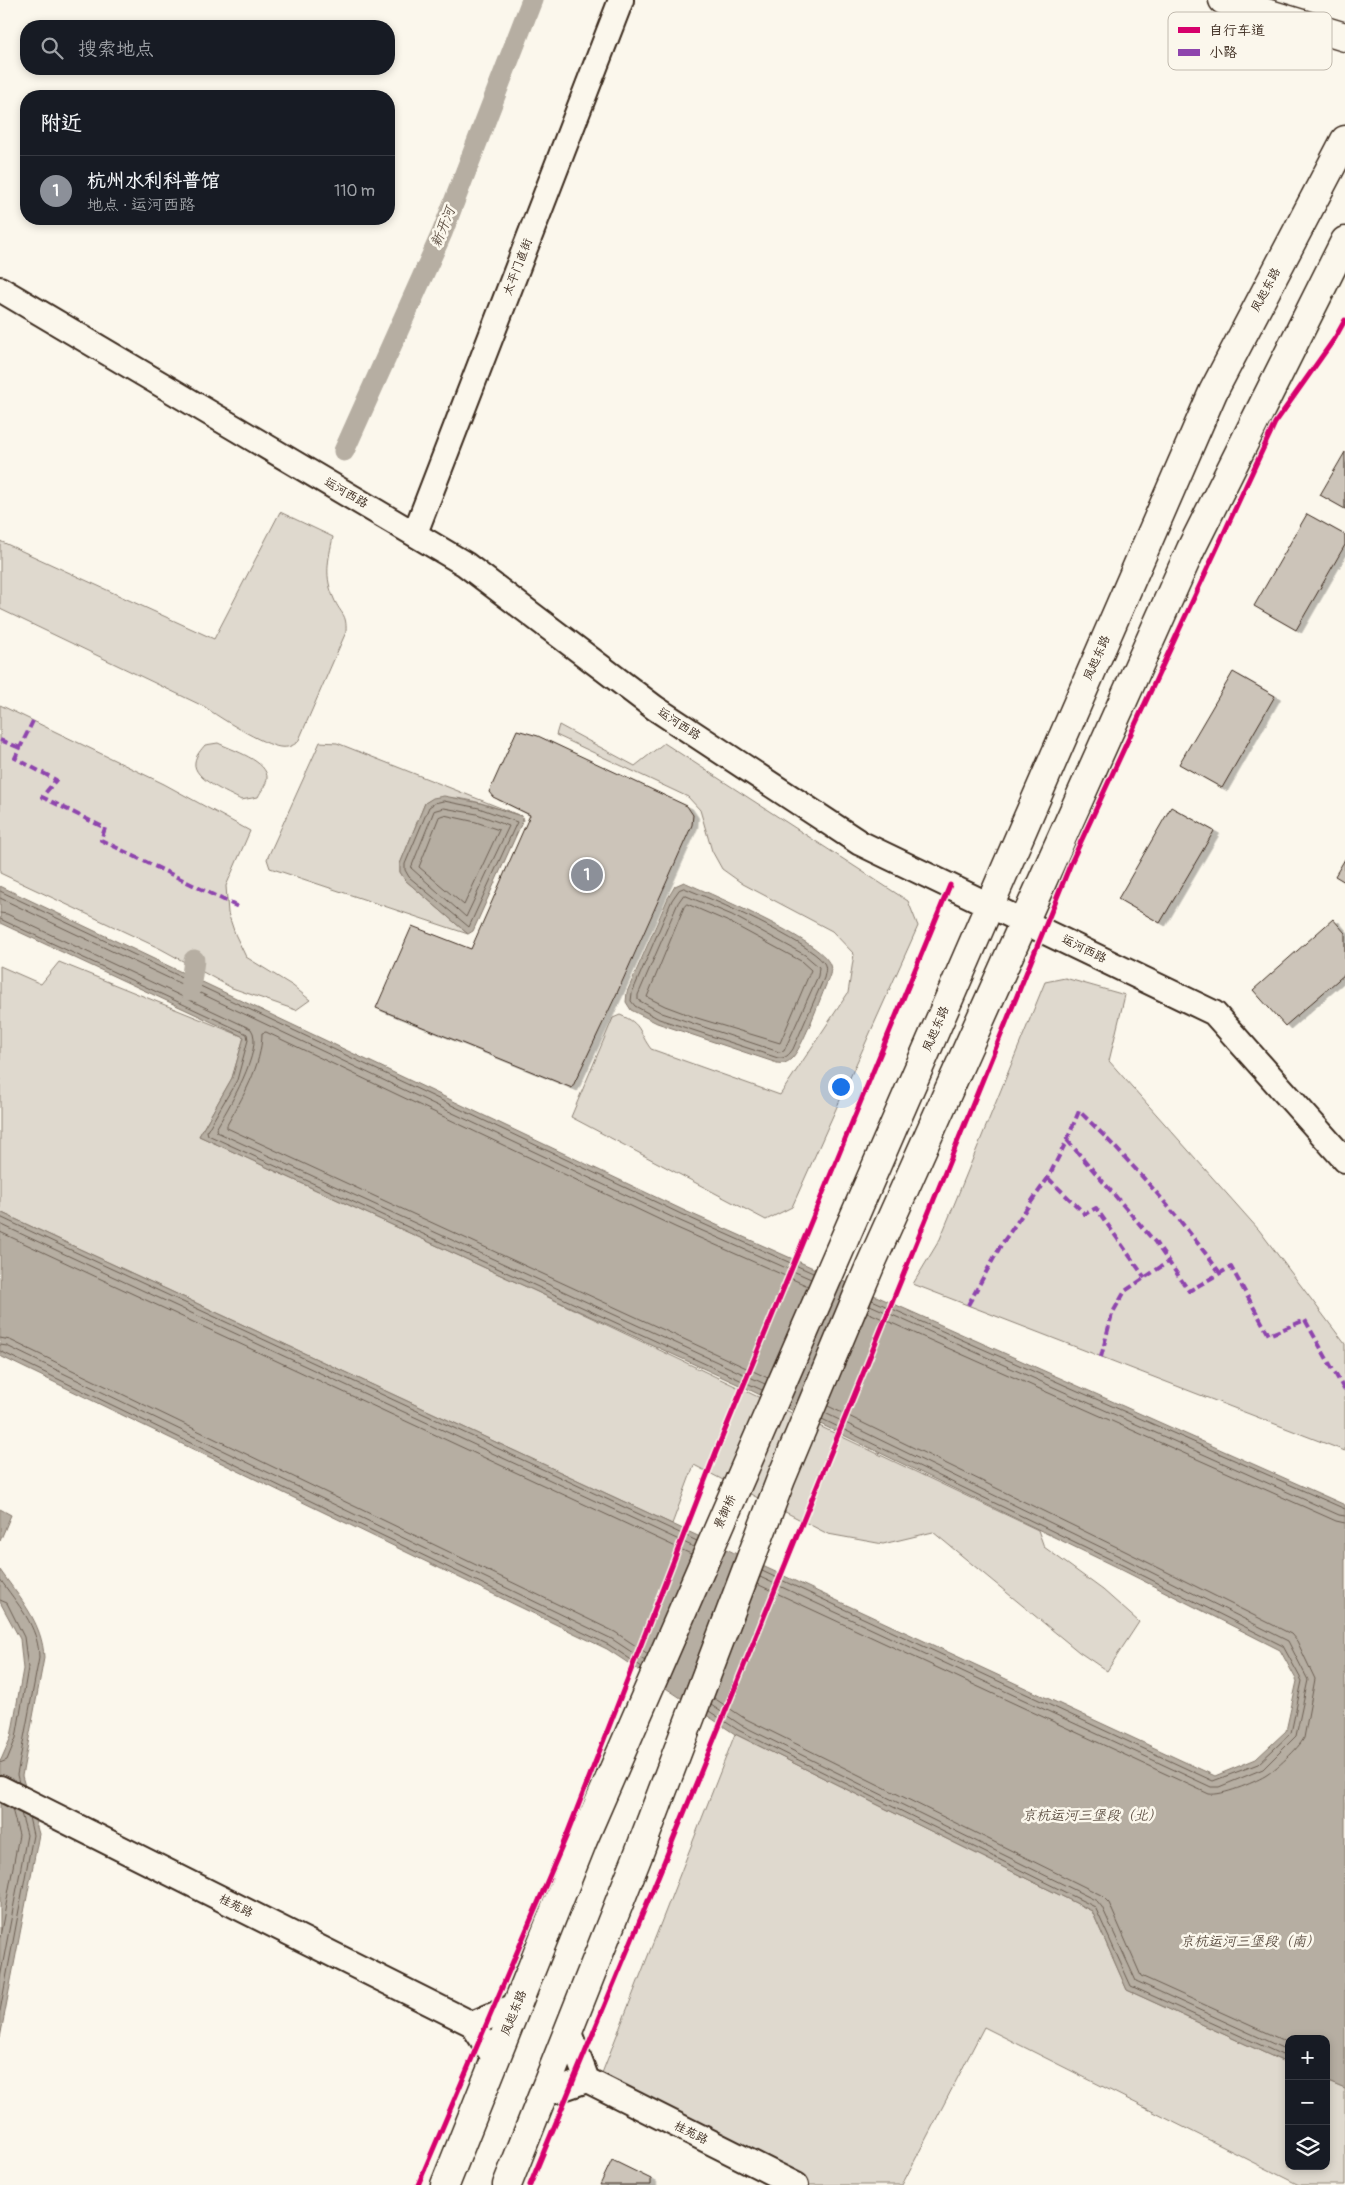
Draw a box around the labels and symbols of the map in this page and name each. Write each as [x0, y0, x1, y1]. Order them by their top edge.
legend [1168, 12, 1332, 70]
text: 自行车道 [1209, 22, 1265, 39]
text: 小路 [1209, 44, 1237, 61]
water label: 新开河 [427, 202, 459, 250]
street label: 太平门直街 [500, 236, 536, 298]
street label: 凤起东路 [1248, 265, 1284, 315]
street label: 运河西路 [321, 475, 371, 511]
street label: 凤起东路 [1080, 633, 1114, 683]
street label: 运河西路 [655, 705, 703, 743]
pin: 1 [571, 856, 603, 894]
street label: 运河西路 [1059, 932, 1109, 966]
street label: 凤起东路 [920, 1004, 952, 1054]
your location [828, 1074, 854, 1100]
street label: 景御桥 [711, 1492, 740, 1532]
water label: 京杭运河三堡段（北） [1022, 1807, 1162, 1824]
street label: 桂苑路 [217, 1891, 255, 1921]
water label: 京杭运河三堡段（南） [1180, 1933, 1320, 1950]
street label: 凤起东路 [498, 1988, 530, 2038]
street label: 桂苑路 [672, 2118, 710, 2148]

